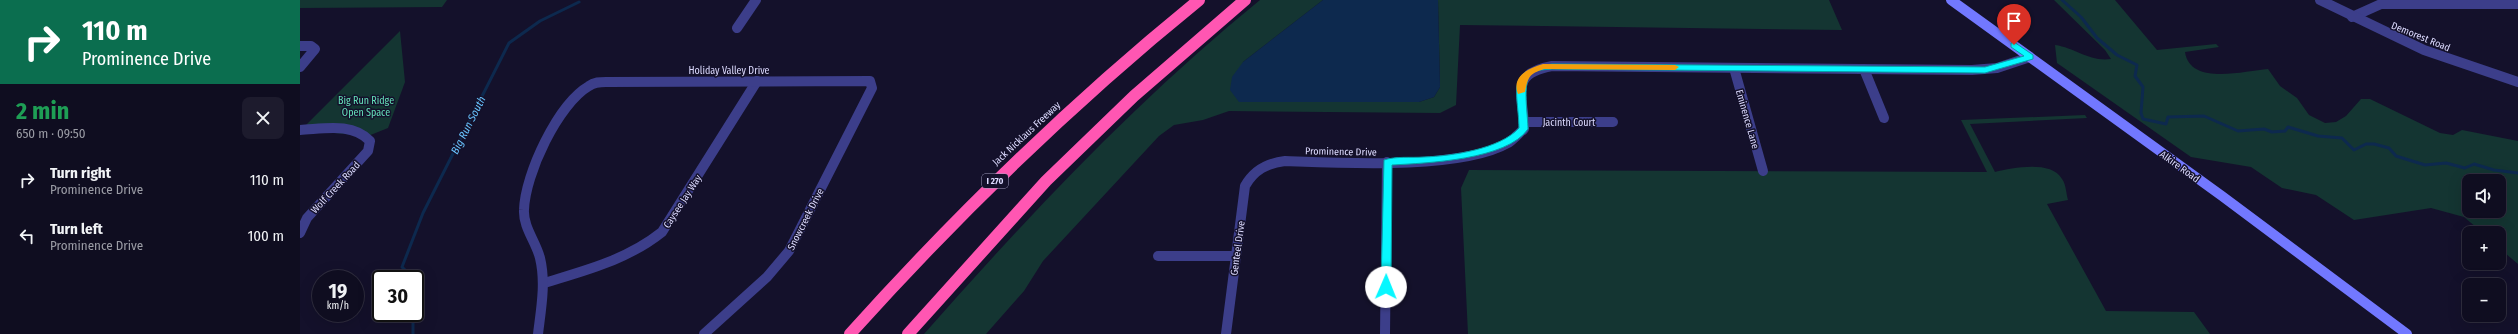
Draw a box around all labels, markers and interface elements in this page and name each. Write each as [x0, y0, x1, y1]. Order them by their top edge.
pin [1997, 4, 2031, 45]
icon: arrive [2003, 10, 2025, 32]
text: 110 m [82, 14, 148, 47]
icon: right [16, 16, 68, 68]
street label: Demorest Road [2389, 20, 2452, 54]
text: Prominence Drive [82, 48, 211, 70]
street label: Holiday Valley Drive [689, 65, 770, 77]
street label: Eminence Lane [1733, 88, 1761, 150]
water label: Big Run South [448, 94, 489, 156]
park label: Big Run Ridge Open Space [338, 95, 394, 119]
text: 2 min [16, 97, 69, 125]
button: close [242, 97, 284, 139]
street label: Jack Nicklaus Freeway [990, 99, 1064, 168]
street label: Jacinth Court [1543, 117, 1596, 129]
text: 650 m · 09:50 [16, 126, 86, 141]
street label: Prominence Drive [1305, 145, 1377, 159]
street label: Alkire Road [2157, 148, 2202, 185]
street label: Wolf Creek Road [309, 159, 363, 216]
text: Turn right [50, 164, 111, 182]
icon: right [16, 169, 38, 191]
text: 110 m [250, 171, 284, 189]
street label: Caysee Jay Way [661, 172, 705, 231]
road number: I 270 [982, 174, 1008, 188]
map controls [2462, 174, 2506, 322]
button: sound [2462, 174, 2506, 218]
text: Prominence Drive [50, 182, 143, 197]
street label: Snowcreek Drive [785, 187, 827, 252]
text: Turn left [50, 220, 103, 238]
street label: Genteel Drive [1228, 220, 1248, 276]
icon: left [16, 225, 38, 247]
button: + [2462, 226, 2506, 270]
text: 100 m [247, 227, 284, 245]
text: Prominence Drive [50, 238, 143, 253]
position arrow [1365, 266, 1407, 308]
speed limit sign: 30 [372, 270, 424, 322]
button: − [2462, 278, 2506, 322]
text: 19 [329, 279, 347, 303]
text: km/h [327, 300, 349, 312]

